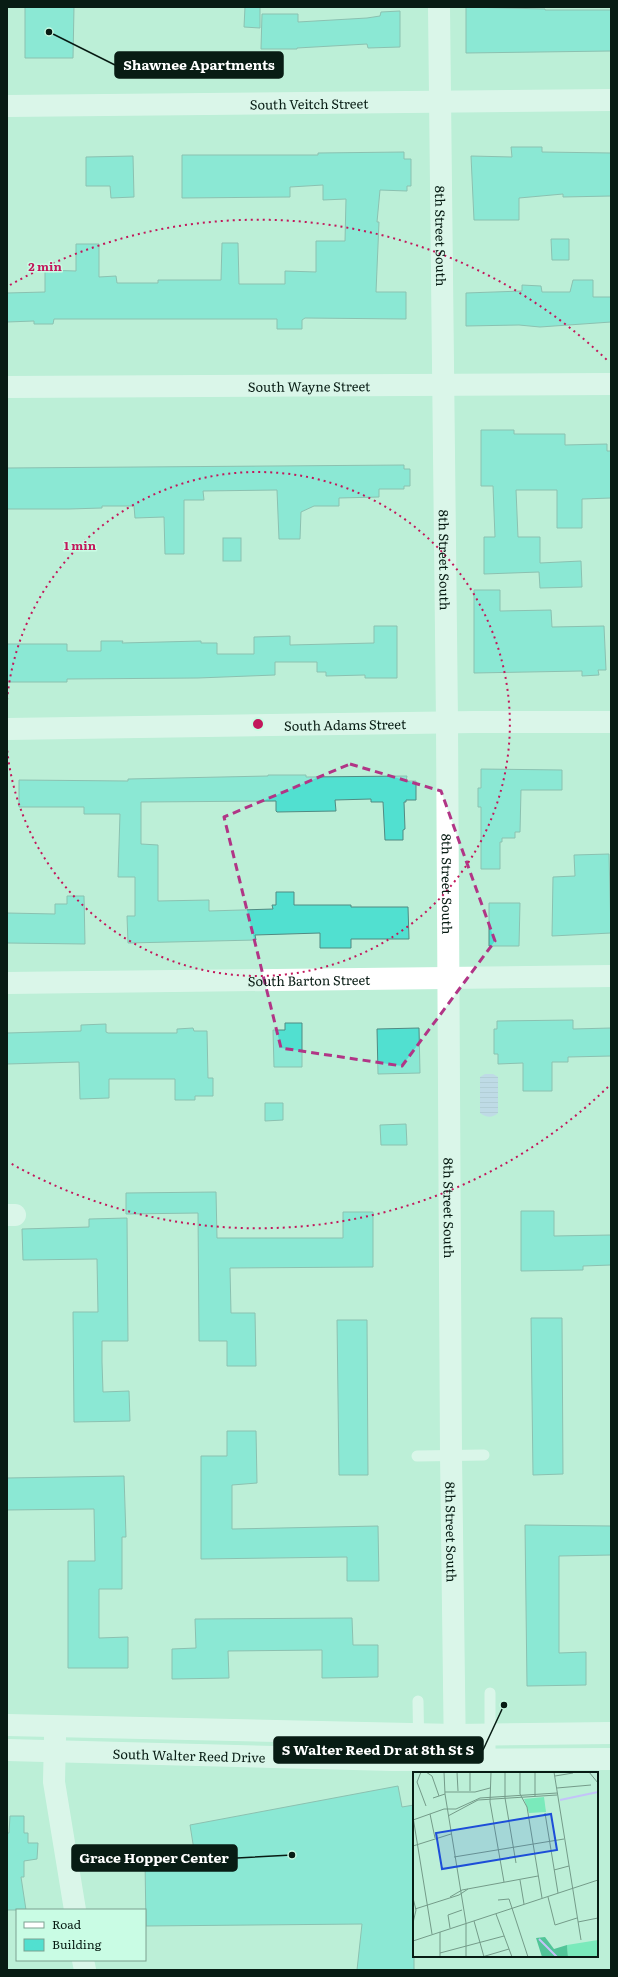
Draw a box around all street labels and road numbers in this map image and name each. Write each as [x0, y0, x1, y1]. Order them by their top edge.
street label: South Veitch Street [250, 93, 369, 113]
street label: 8th Street South [431, 186, 452, 287]
street label: South Wayne Street [248, 376, 371, 395]
street label: 8th Street South [435, 510, 455, 611]
street label: South Adams Street [284, 714, 407, 734]
street label: 8th Street South [438, 834, 458, 935]
street label: South Barton Street [248, 969, 371, 990]
street label: 8th Street South [440, 1158, 459, 1259]
street label: 8th Street South [442, 1482, 462, 1583]
street label: South Walter Reed Drive [112, 1743, 266, 1766]

